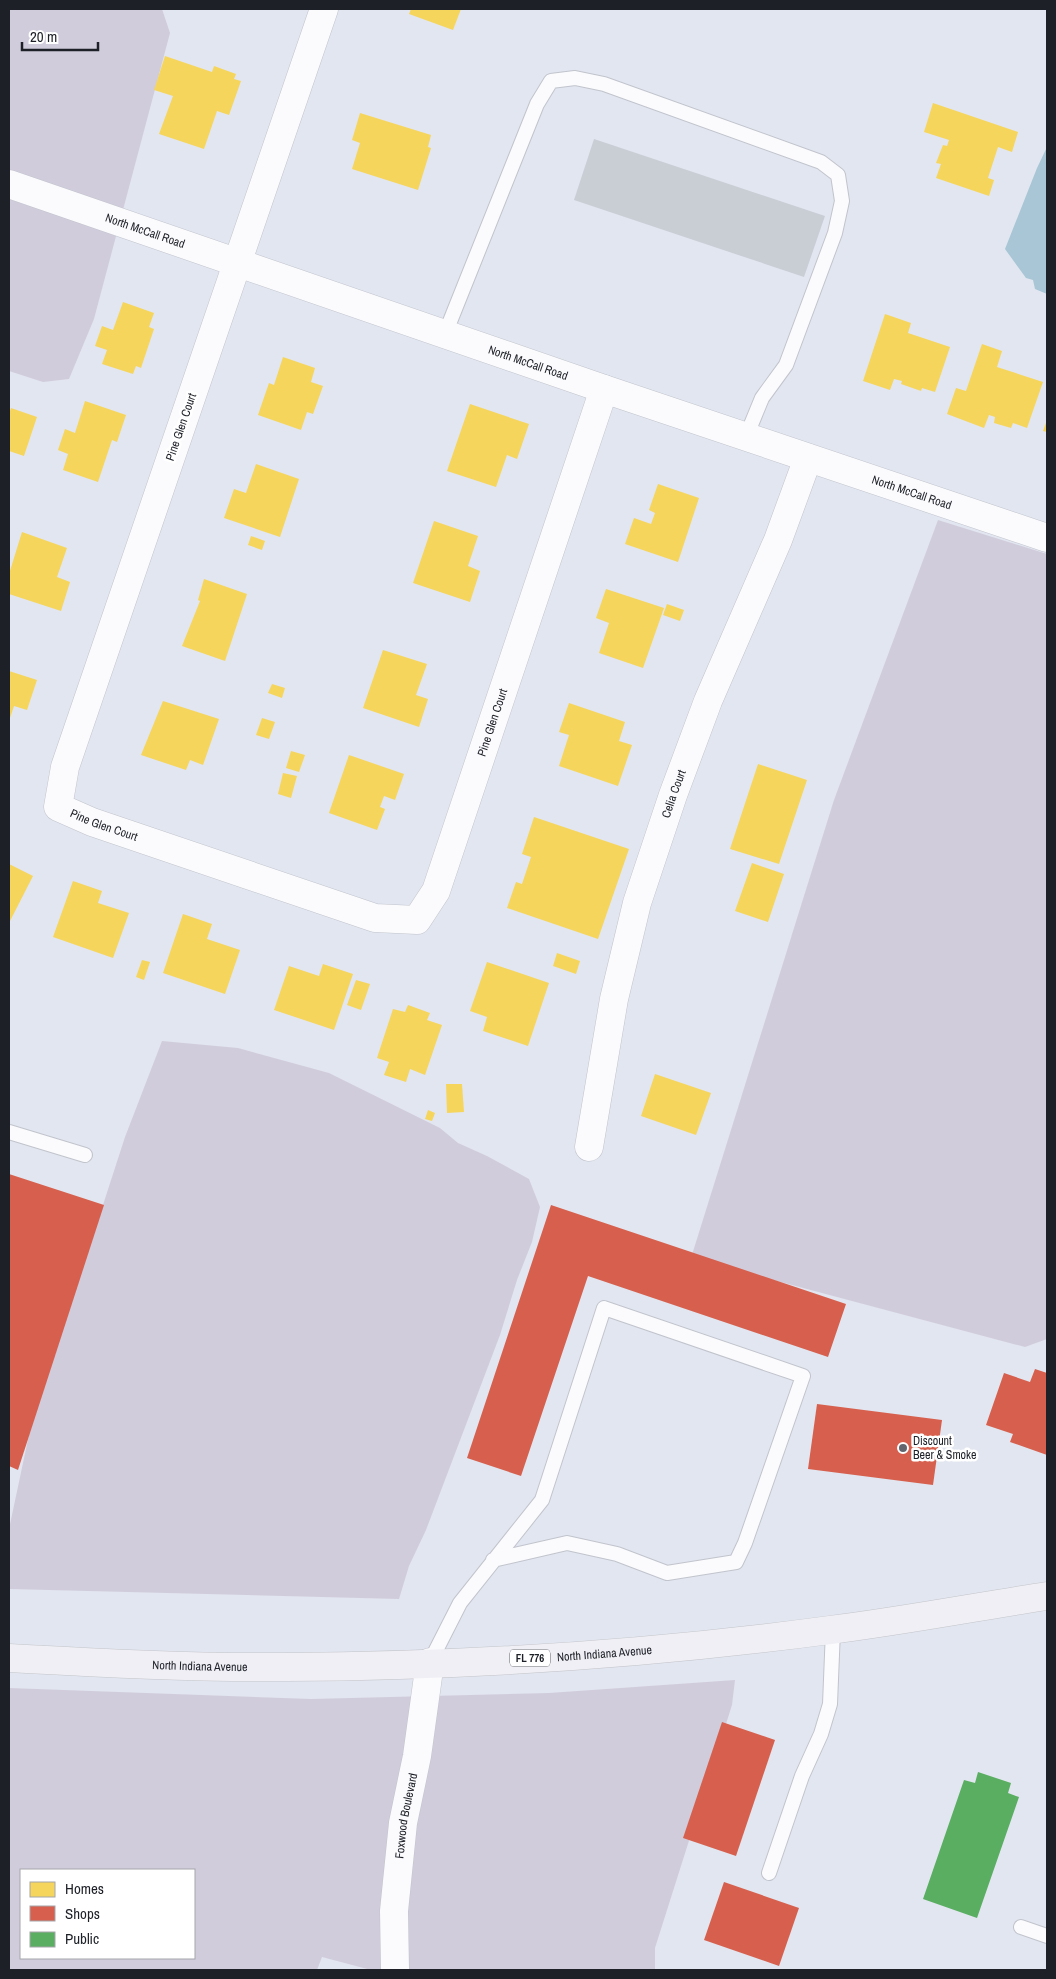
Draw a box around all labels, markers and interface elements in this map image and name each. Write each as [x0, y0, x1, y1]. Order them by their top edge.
scale bar [22, 20, 99, 52]
text: 20 m [30, 26, 57, 47]
street label: North McCall Road [103, 210, 187, 252]
street label: North McCall Road [486, 342, 570, 384]
street label: Pine Glen Court [162, 391, 200, 463]
street label: North McCall Road [870, 472, 954, 513]
street label: Pine Glen Court [474, 686, 511, 759]
street label: Celia Court [658, 767, 690, 820]
street label: Pine Glen Court [68, 805, 140, 845]
place label: Discount Beer & Smoke [913, 1433, 976, 1463]
marker: Discount Beer & Smoke [897, 1442, 909, 1454]
street label: North Indiana Avenue [556, 1642, 653, 1665]
road number: FL 776 [510, 1650, 550, 1666]
street label: North Indiana Avenue [152, 1657, 248, 1675]
street label: Foxwood Boulevard [391, 1772, 421, 1859]
legend [20, 1869, 195, 1959]
text: Homes [65, 1878, 104, 1899]
text: Shops [65, 1903, 100, 1924]
text: Public [65, 1928, 99, 1949]

